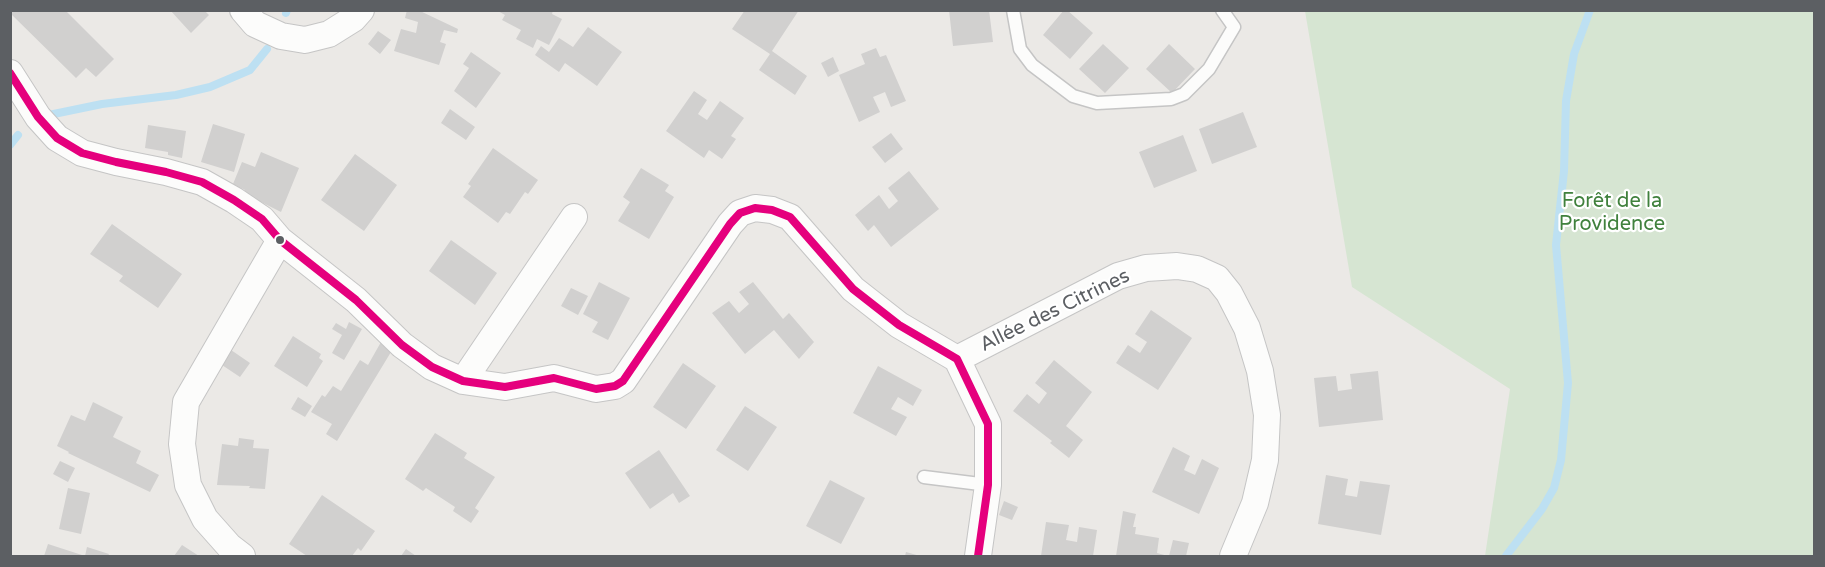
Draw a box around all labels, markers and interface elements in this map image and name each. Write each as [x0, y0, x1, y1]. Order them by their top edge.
park label: Forêt de la Providence [1559, 190, 1665, 237]
unlabelled marker [274, 234, 286, 246]
street label: Allée des Citrines [976, 264, 1134, 358]

